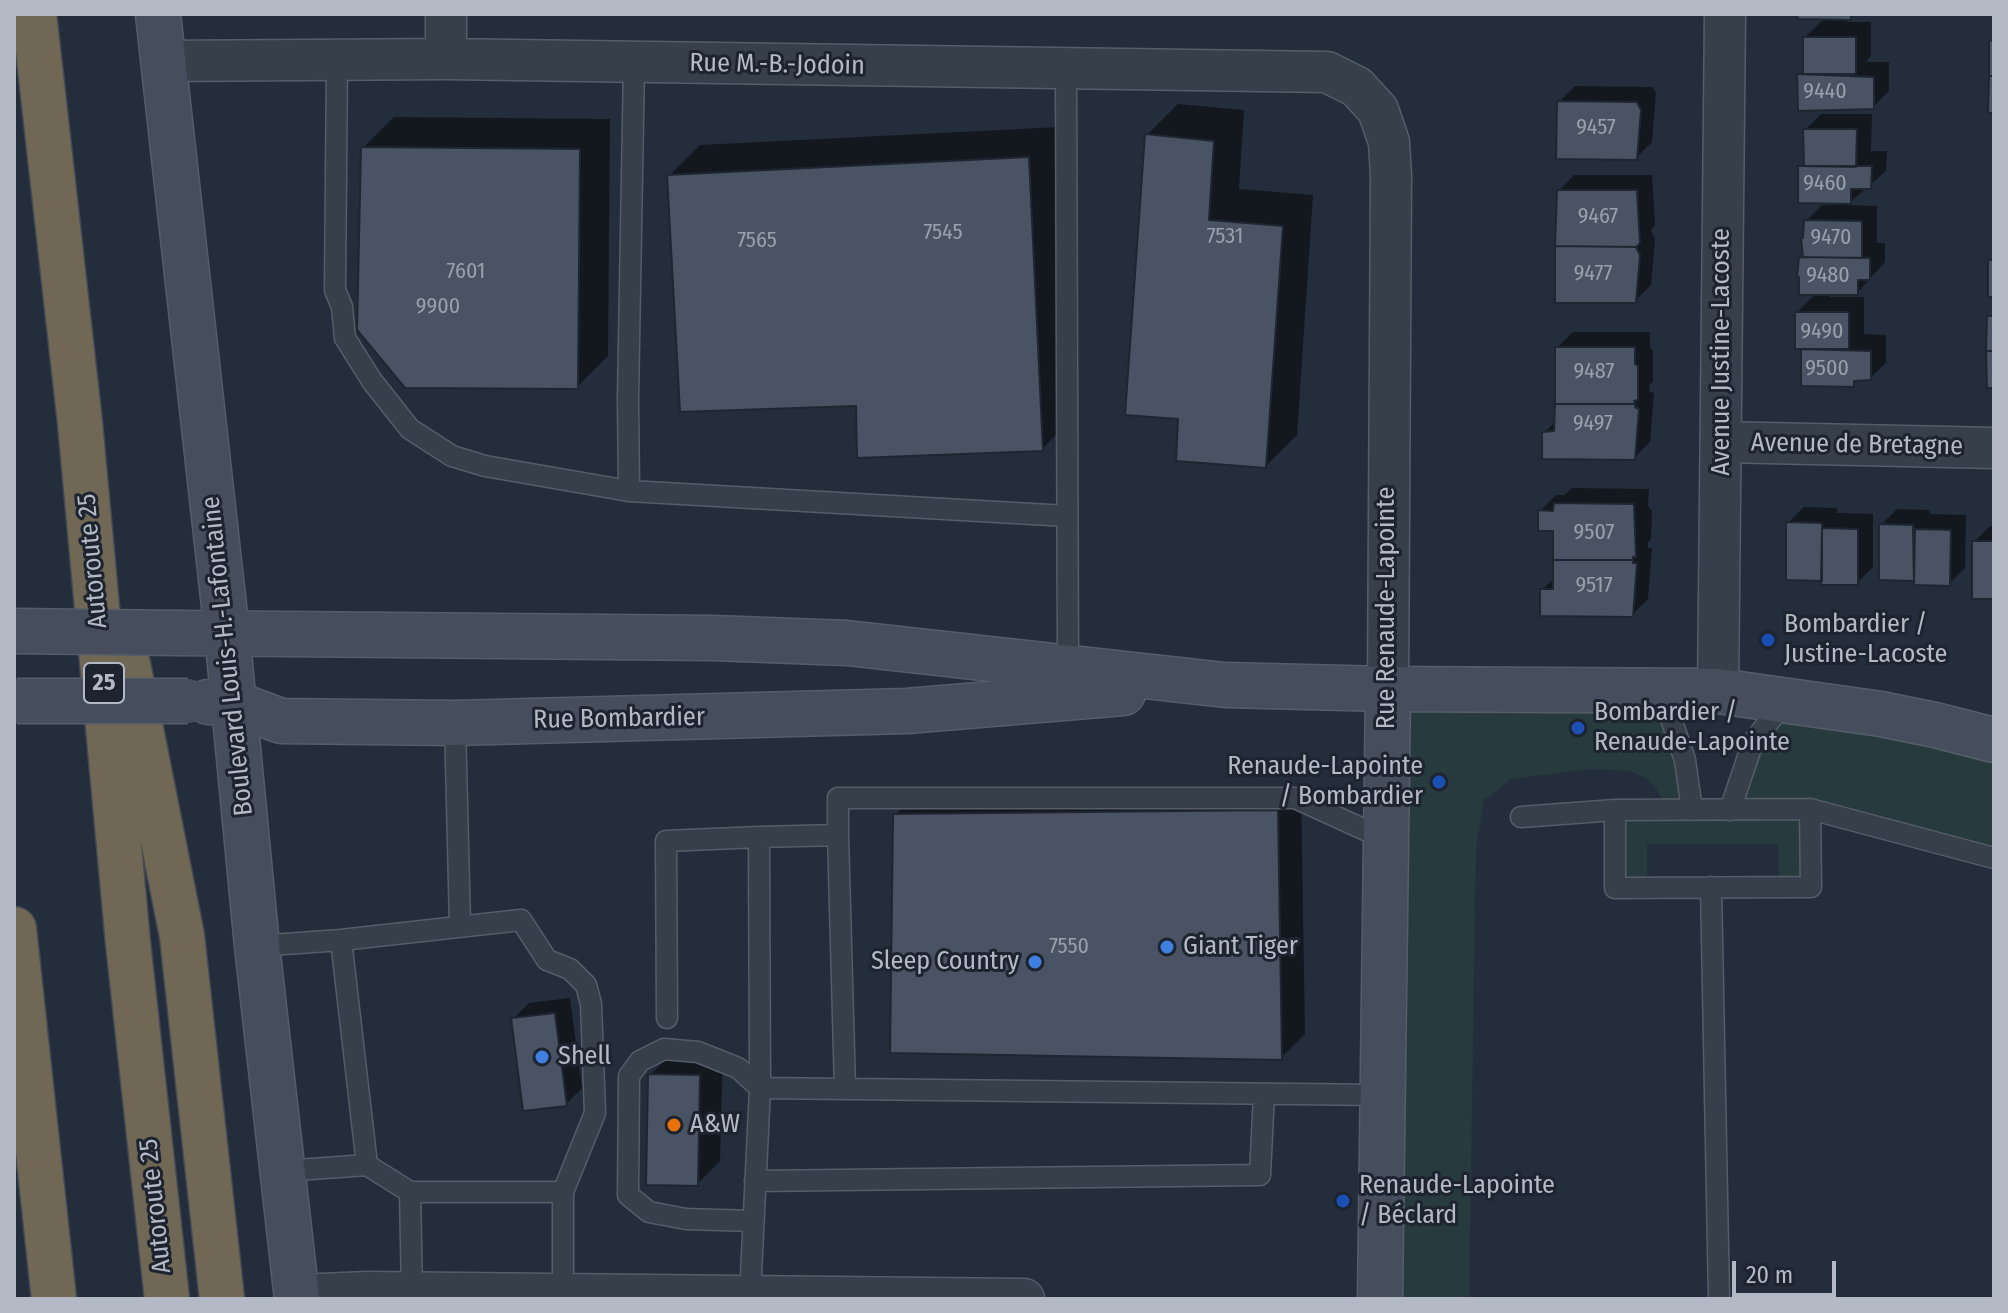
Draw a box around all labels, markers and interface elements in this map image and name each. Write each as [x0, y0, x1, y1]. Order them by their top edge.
street label: Rue M.-B.-Jodoin [689, 48, 865, 82]
house number: 9440 [1803, 79, 1847, 105]
house number: 9457 [1576, 115, 1616, 141]
house number: 9460 [1803, 171, 1847, 197]
house number: 9467 [1578, 204, 1618, 230]
house number: 7545 [923, 220, 963, 246]
house number: 7531 [1207, 224, 1243, 250]
house number: 9470 [1811, 225, 1851, 251]
house number: 7565 [737, 228, 777, 254]
street label: Avenue Justine-Lacoste [1706, 228, 1738, 476]
house number: 7601 [447, 259, 485, 285]
house number: 9477 [1574, 261, 1612, 287]
house number: 9480 [1806, 263, 1850, 289]
house number: 9900 [416, 294, 460, 320]
house number: 9490 [1801, 319, 1843, 345]
house number: 9500 [1805, 356, 1849, 382]
house number: 9487 [1574, 359, 1614, 385]
house number: 9497 [1573, 411, 1613, 437]
street label: Avenue de Bretagne [1751, 428, 1963, 462]
street label: Rue Renaude-Lapointe [1371, 487, 1403, 729]
street label: Autoroute 25 [72, 492, 114, 630]
street label: Boulevard Louis-H.-Lafontaine [196, 495, 260, 817]
house number: 9507 [1574, 520, 1614, 546]
house number: 9517 [1575, 573, 1613, 599]
place label: Bombardier / Justine-Lacoste [1784, 609, 1947, 670]
marker: Bombardier / Justine-Lacoste [1759, 631, 1777, 649]
road number: 25 [84, 663, 124, 703]
place label: Bombardier / Renaude-Lapointe [1594, 697, 1790, 758]
street label: Rue Bombardier [533, 702, 705, 736]
marker: Bombardier / Renaude-Lapointe [1569, 719, 1587, 737]
place label: Renaude-Lapointe / Bombardier [1227, 751, 1423, 812]
marker: Renaude-Lapointe / Bombardier [1430, 773, 1448, 791]
place label: Giant Tiger [1183, 931, 1298, 963]
house number: 7550 [1049, 934, 1089, 960]
marker: Giant Tiger [1158, 938, 1176, 956]
place label: Sleep Country [871, 946, 1019, 978]
marker: Sleep Country [1026, 953, 1044, 971]
place label: Shell [558, 1041, 611, 1073]
marker: Shell [533, 1048, 551, 1066]
place label: A&W [690, 1109, 740, 1141]
marker: A&W [665, 1116, 683, 1134]
street label: Autoroute 25 [133, 1137, 179, 1275]
place label: Renaude-Lapointe / Béclard [1359, 1170, 1555, 1232]
marker: Renaude-Lapointe / Béclard [1334, 1192, 1352, 1210]
scale bar [1736, 1245, 1840, 1295]
text: 20 m [1746, 1261, 1793, 1289]

